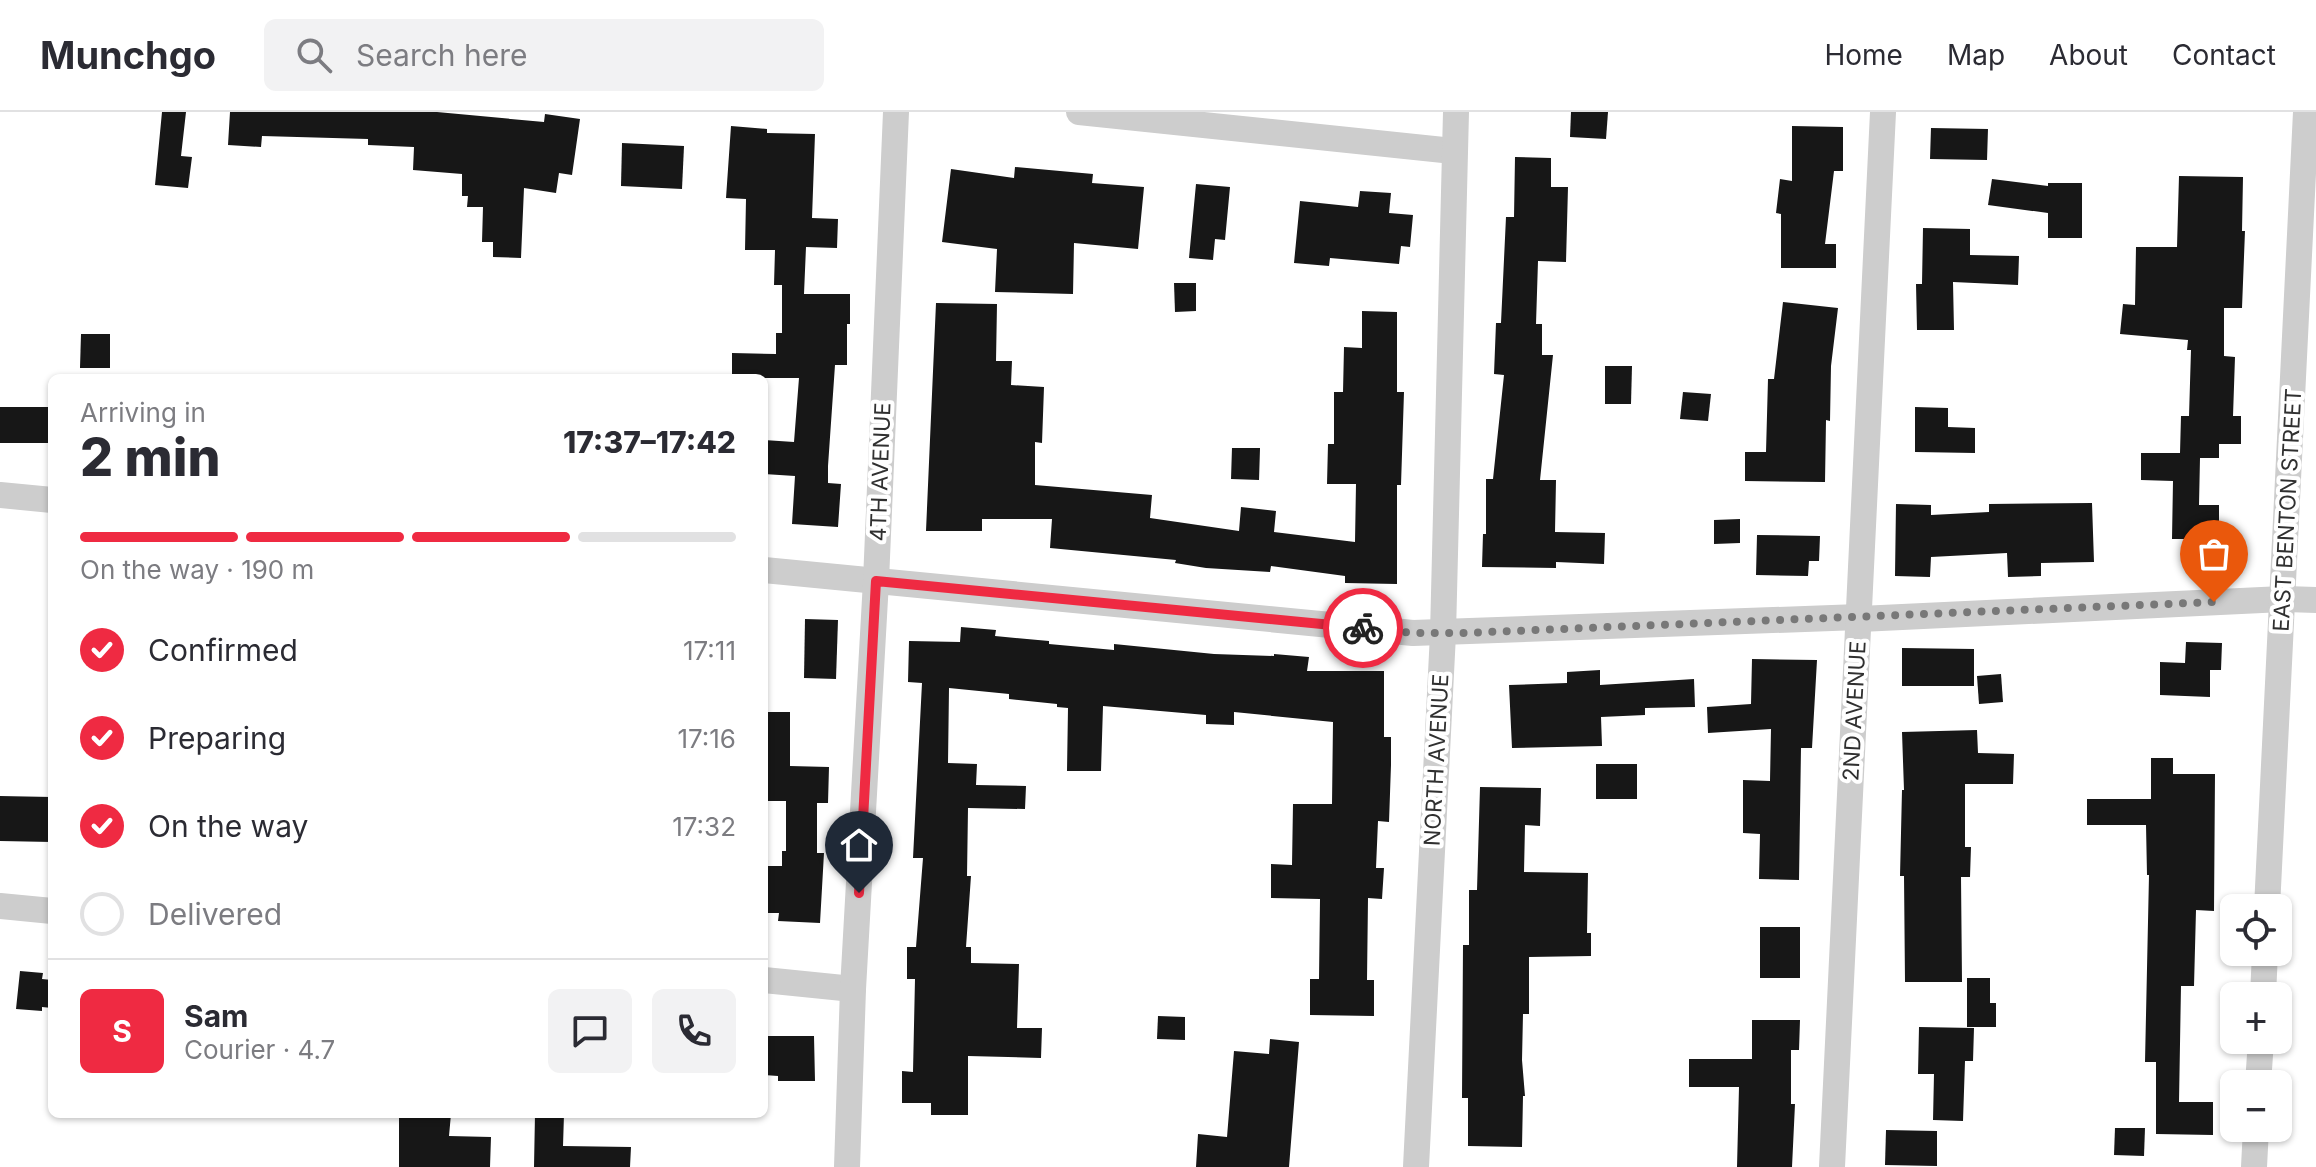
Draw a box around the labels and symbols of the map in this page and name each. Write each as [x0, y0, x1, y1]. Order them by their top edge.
street label: EAST BENTON STREET [2268, 388, 2306, 632]
street label: 4TH AVENUE [865, 402, 895, 542]
pin [2180, 520, 2248, 602]
courier [1323, 588, 1403, 668]
street label: 2ND AVENUE [1837, 640, 1871, 782]
street label: NORTH AVENUE [1419, 673, 1453, 847]
pin [825, 811, 893, 893]

